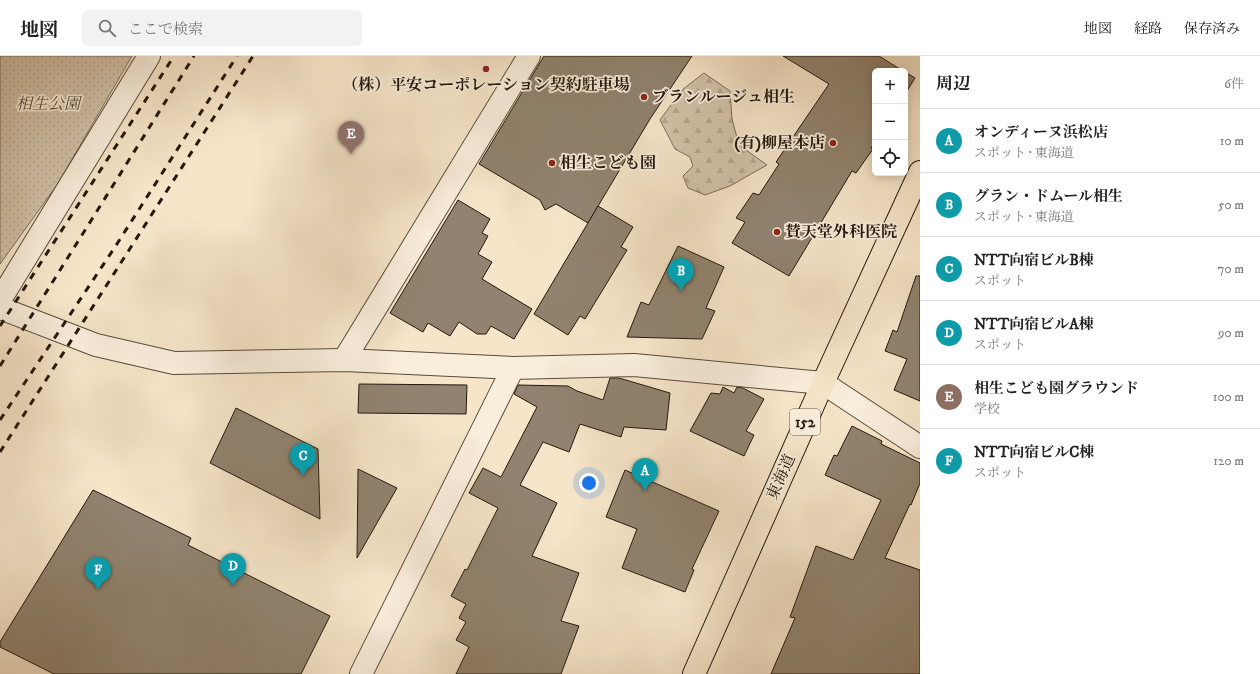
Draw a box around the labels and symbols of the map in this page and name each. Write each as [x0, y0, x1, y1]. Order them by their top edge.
marker: （株）平安コーポレーション契約駐車場 [481, 64, 491, 74]
place label: （株）平安コーポレーション契約駐車場 [342, 75, 630, 95]
place label: ブランルージュ相生 [652, 87, 795, 107]
marker: ブランルージュ相生 [639, 92, 649, 102]
park label: 相生公園 [16, 94, 83, 114]
pin: E [338, 121, 364, 154]
place label: (有)柳屋本店 [734, 133, 825, 153]
marker: (有)柳屋本店 [828, 138, 838, 148]
place label: 相生こども園 [560, 153, 656, 173]
marker: 相生こども園 [547, 158, 557, 168]
place label: 賛天堂外科医院 [785, 222, 897, 242]
marker: 賛天堂外科医院 [772, 227, 782, 237]
pin: B [668, 258, 694, 291]
road number: 152 [790, 409, 820, 435]
pin: C [290, 443, 316, 476]
street label: 東海道 [762, 451, 800, 503]
pin: A [632, 458, 658, 491]
your location [579, 473, 599, 493]
pin: D [220, 553, 246, 586]
pin: F [85, 557, 111, 590]

